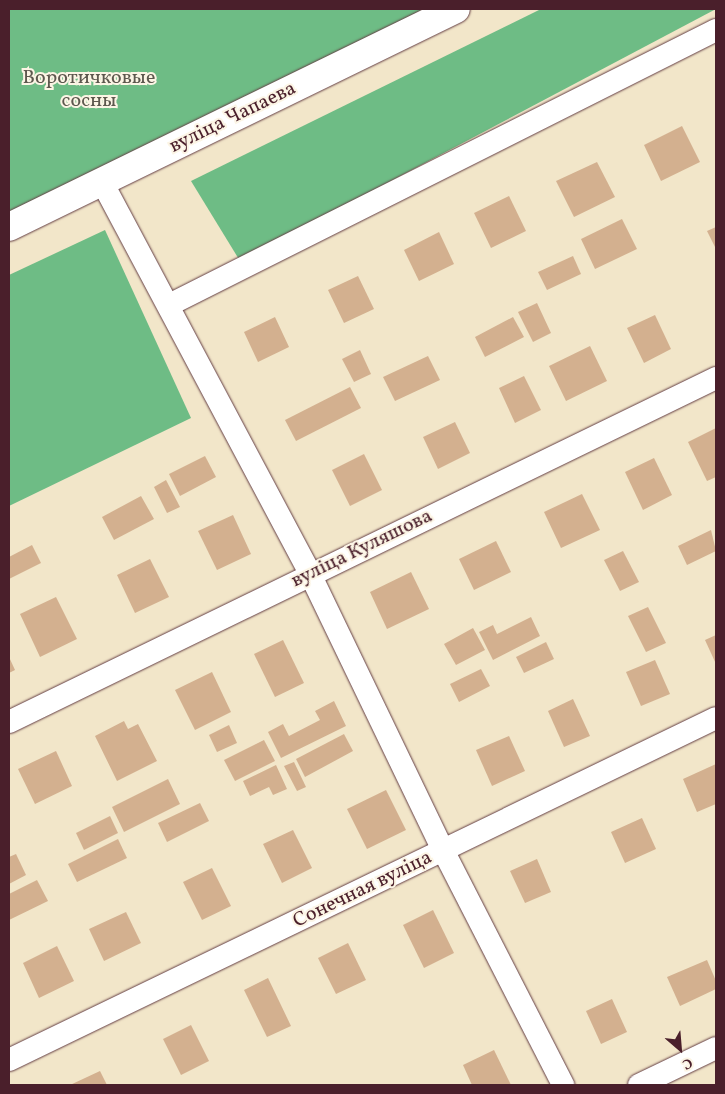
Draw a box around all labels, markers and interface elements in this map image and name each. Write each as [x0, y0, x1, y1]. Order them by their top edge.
park label: Воротичковые сосны [23, 66, 155, 113]
street label: вуліца Чапаева [166, 77, 300, 159]
street label: вуліца Куляшова [288, 504, 436, 594]
street label: Сонечная вуліца [290, 846, 436, 934]
north arrow [655, 1024, 705, 1074]
text: С [679, 1052, 695, 1073]

